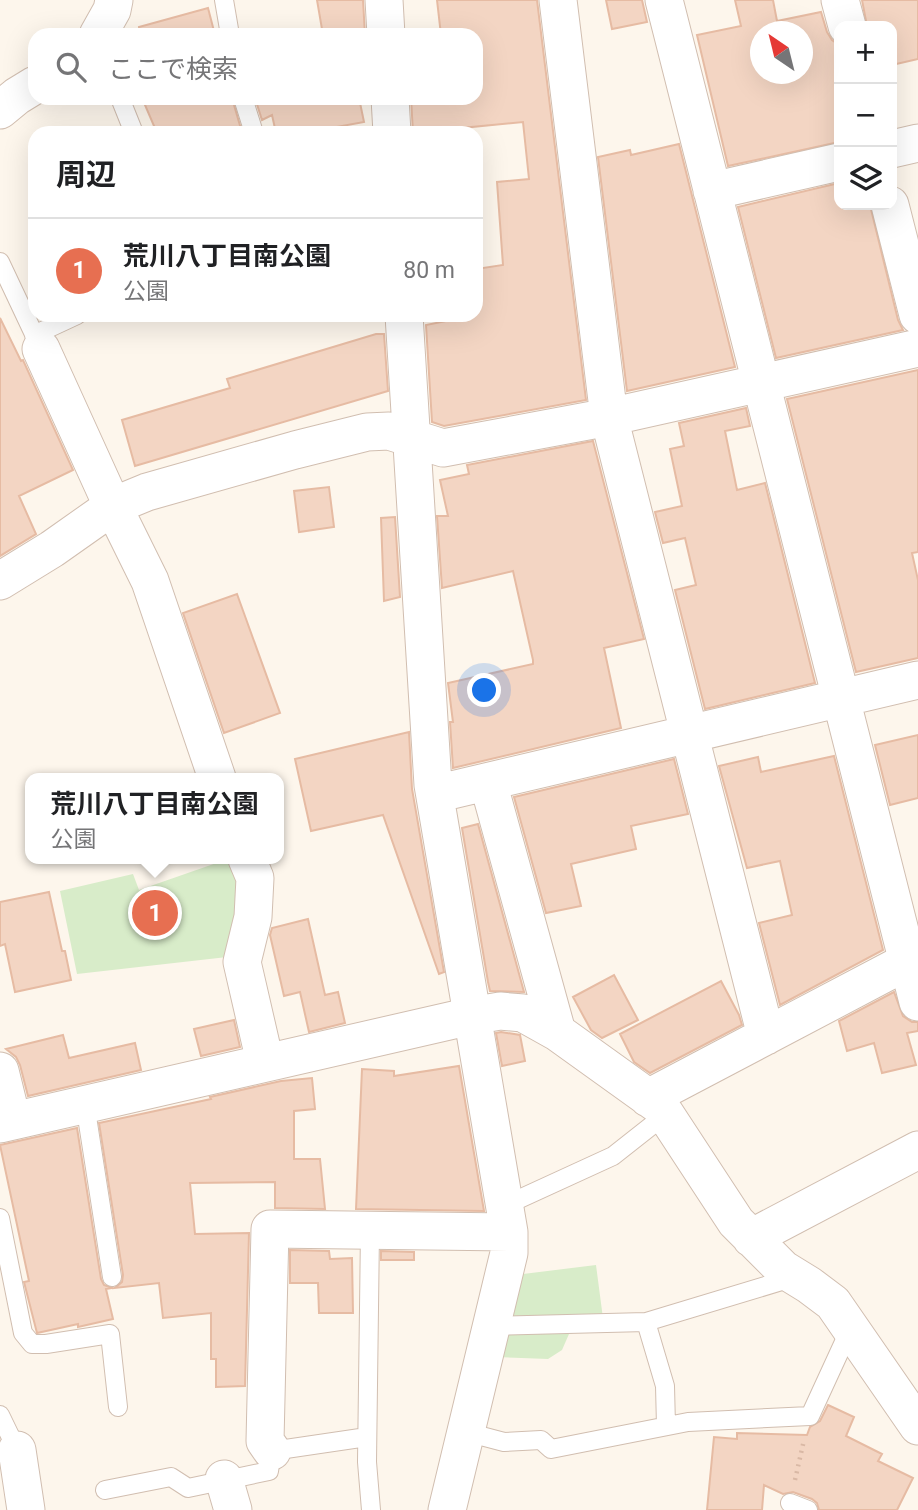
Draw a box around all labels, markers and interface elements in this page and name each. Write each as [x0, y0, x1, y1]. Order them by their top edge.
north arrow [750, 21, 813, 84]
map controls [834, 21, 897, 210]
button: + [834, 21, 897, 84]
search box [28, 28, 483, 105]
icon: search [52, 48, 90, 86]
text: ここで検索 [108, 54, 238, 84]
button: − [834, 84, 897, 147]
button: layers [834, 147, 897, 210]
text: 周辺 [56, 157, 116, 192]
text: 荒川八丁目南公園 [123, 241, 331, 271]
text: 1 [72, 257, 86, 284]
text: 80 m [403, 257, 455, 284]
text: 公園 [123, 278, 169, 305]
your location [467, 673, 501, 707]
popup [25, 773, 284, 864]
text: 荒川八丁目南公園 [50, 789, 259, 819]
text: 公園 [50, 826, 96, 853]
pin: 1 [132, 887, 178, 939]

